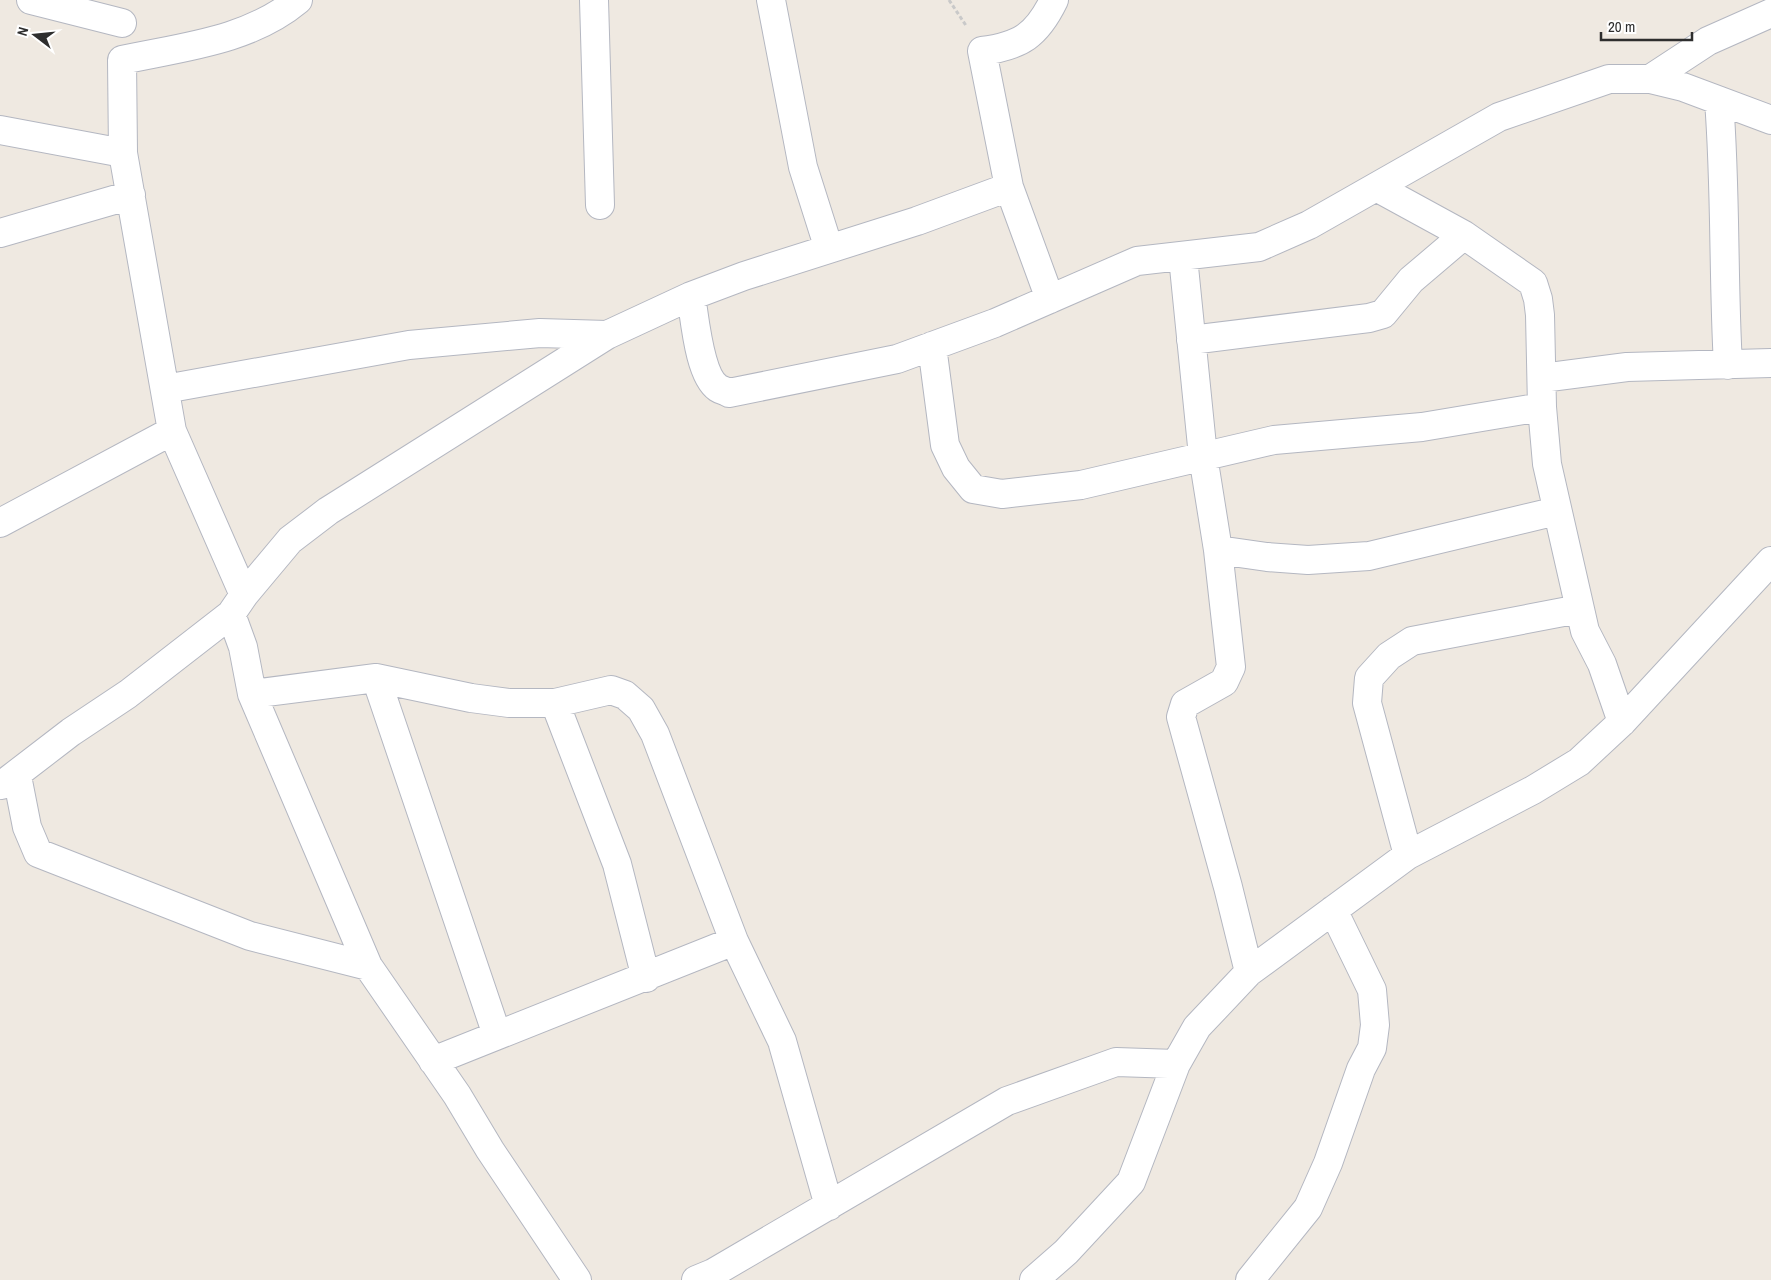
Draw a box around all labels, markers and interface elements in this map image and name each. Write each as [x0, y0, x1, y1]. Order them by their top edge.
north arrow [10, 10, 60, 60]
scale bar [1601, 10, 1692, 42]
text: 20 m [1608, 16, 1635, 37]
text: N [13, 25, 32, 38]

